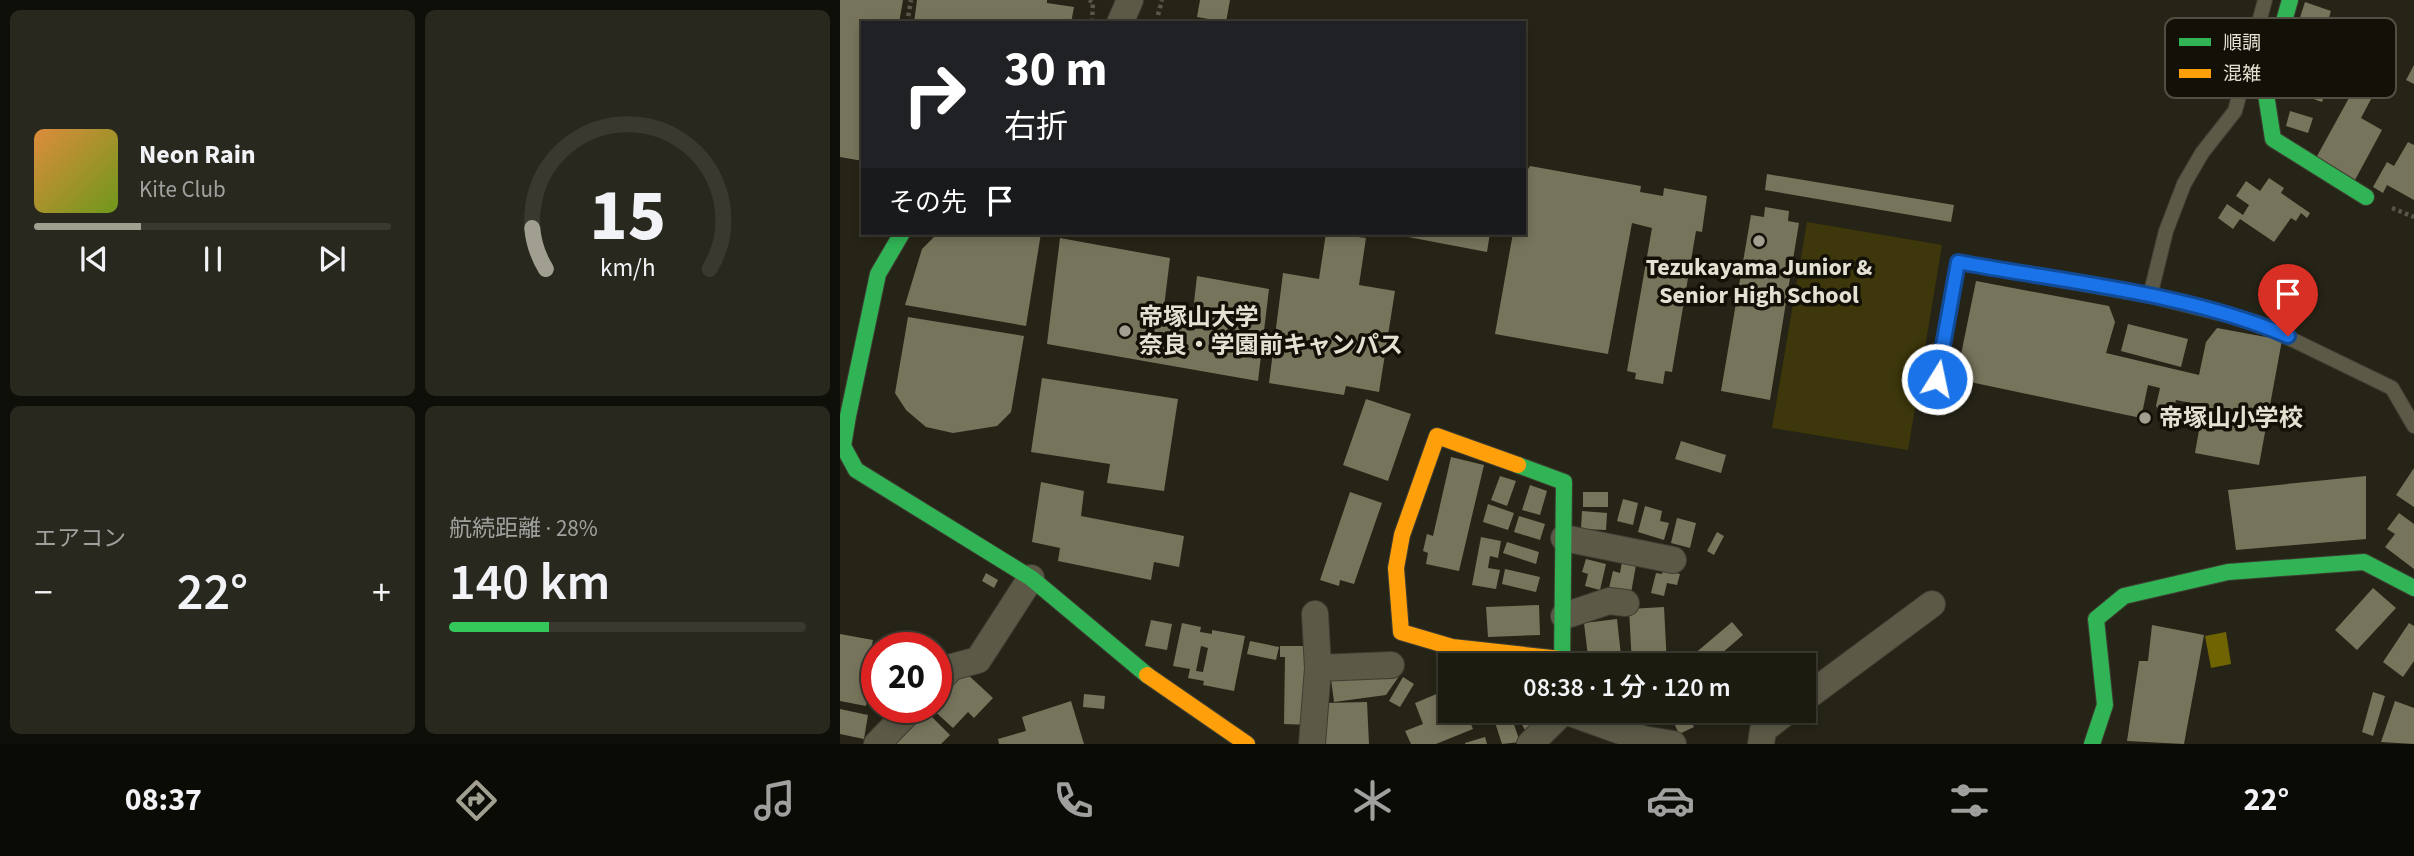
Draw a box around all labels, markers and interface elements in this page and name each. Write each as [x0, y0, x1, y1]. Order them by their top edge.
legend [2165, 18, 2396, 98]
text: 順調 [2223, 30, 2261, 57]
text: 30 m [1004, 35, 1108, 105]
icon: right [889, 49, 980, 140]
text: 混雑 [2223, 61, 2261, 88]
text: 右折 [1004, 104, 1068, 150]
text: Neon Rain [139, 136, 256, 173]
text: 15 [589, 165, 666, 269]
text: Kite Club [139, 173, 226, 206]
icon: arrive [981, 182, 1019, 220]
text: その先 [889, 184, 967, 221]
marker: Tezukayama Junior & Senior High School [1751, 233, 1767, 249]
icon: previous [75, 240, 113, 278]
icon: pause [194, 240, 232, 278]
icon: next [313, 240, 351, 278]
text: km/h [600, 250, 655, 286]
place label: Tezukayama Junior & Senior High School [1646, 250, 1872, 313]
pin [2258, 264, 2318, 336]
icon: arrive [2269, 275, 2307, 313]
place label: 帝塚山大学 奈良・学園前キャンパス [1139, 300, 1403, 363]
marker: 帝塚山大学 奈良・学園前キャンパス [1117, 323, 1133, 339]
position arrow [1900, 342, 1974, 416]
place label: 帝塚山小学校 [2159, 401, 2303, 436]
marker: 帝塚山小学校 [2137, 410, 2153, 426]
text: 航続距離 · 28% [449, 512, 598, 545]
text: エアコン [34, 522, 126, 555]
text: 140 km [449, 546, 610, 620]
text: 22° [177, 556, 248, 630]
text: − [34, 566, 53, 620]
text: + [372, 566, 391, 620]
speed limit sign: 20 [861, 632, 952, 723]
text: 08:38 · 1 分 · 120 m [1523, 669, 1731, 706]
icon: directions [452, 776, 501, 825]
icon: music [750, 776, 799, 825]
icon: phone [1049, 776, 1098, 825]
icon: climate [1348, 776, 1397, 825]
icon: car [1646, 776, 1695, 825]
icon: filters [1945, 776, 1994, 825]
text: 08:37 [125, 777, 202, 823]
text: 22° [2244, 777, 2289, 823]

